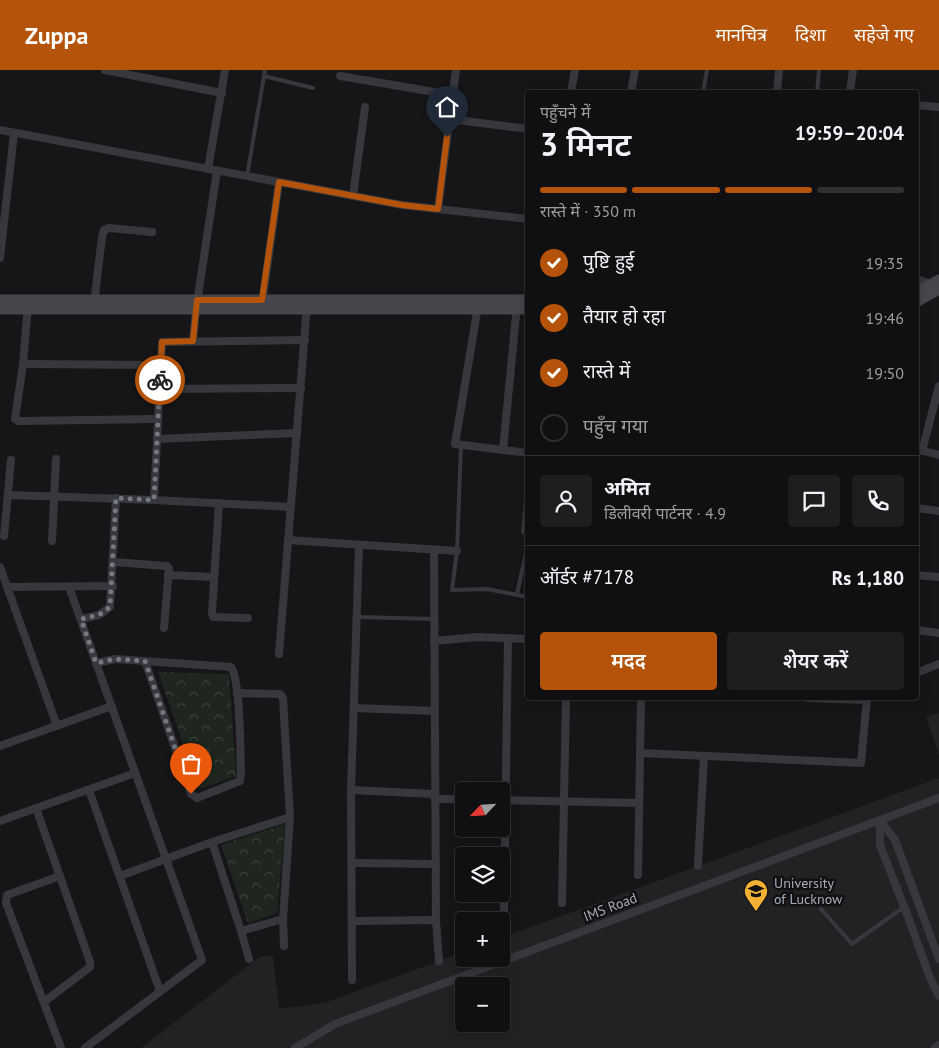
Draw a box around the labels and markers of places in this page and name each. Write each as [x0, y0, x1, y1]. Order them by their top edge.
pin [426, 86, 468, 137]
pin [170, 743, 212, 794]
place label: University of Lucknow [774, 874, 843, 908]
school or university icon: University of Lucknow [743, 878, 769, 912]

